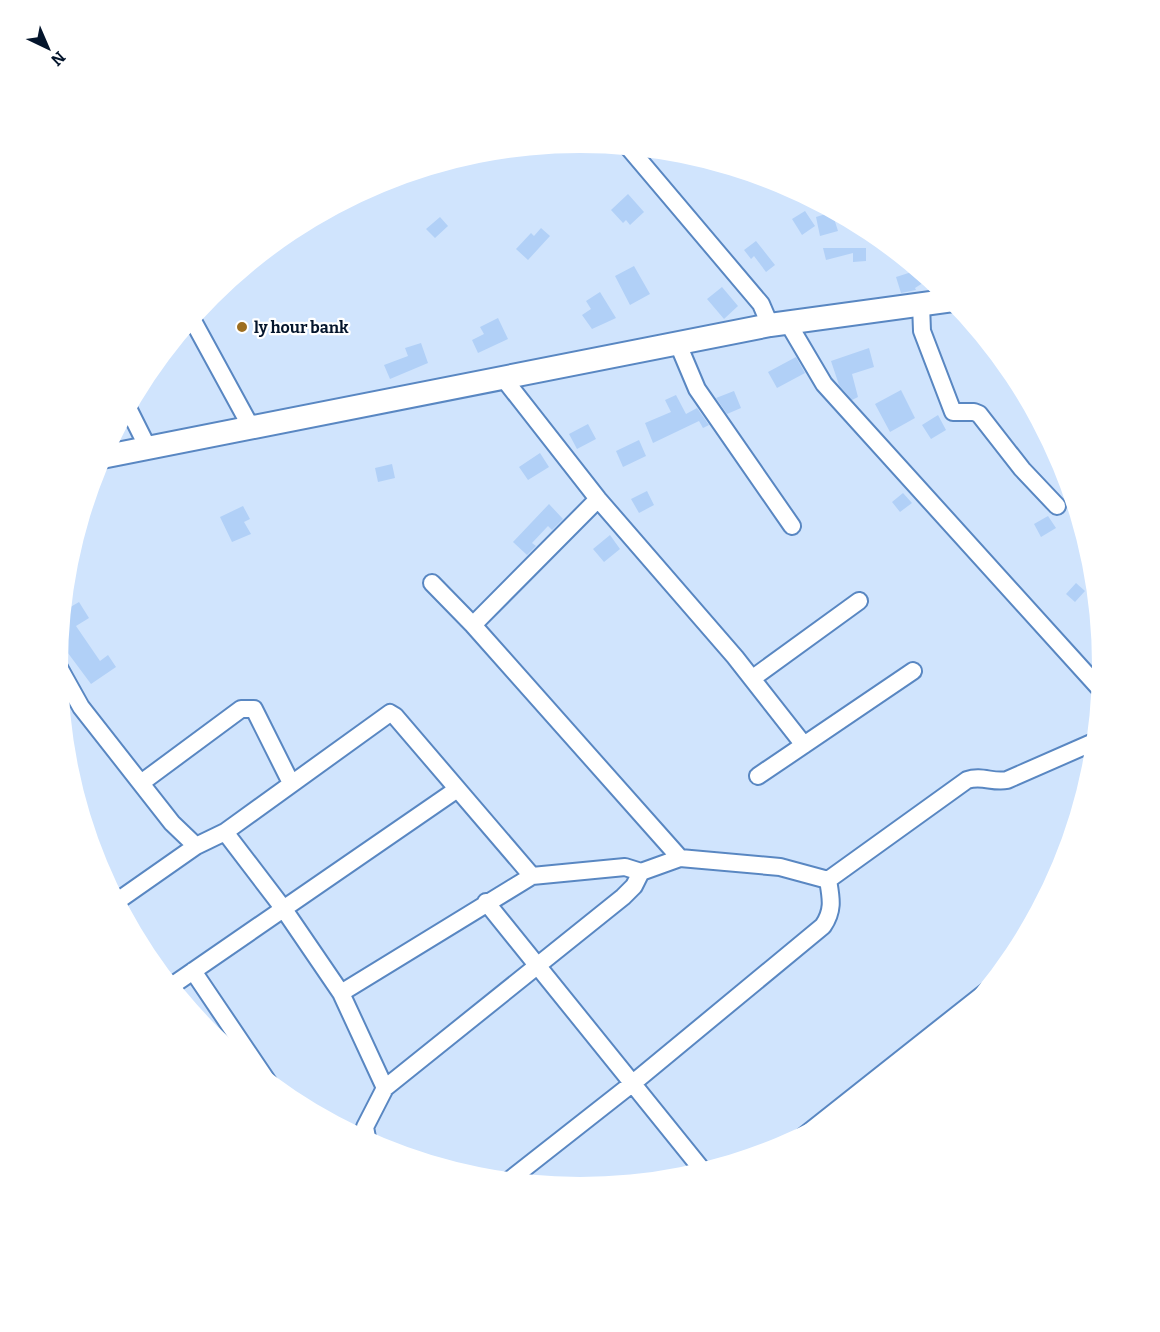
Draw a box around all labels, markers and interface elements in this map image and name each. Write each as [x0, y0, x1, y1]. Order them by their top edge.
north arrow [18, 18, 78, 78]
text: N [47, 47, 69, 70]
place label: ly hour bank [254, 318, 349, 337]
marker: ly hour bank [235, 320, 249, 334]

